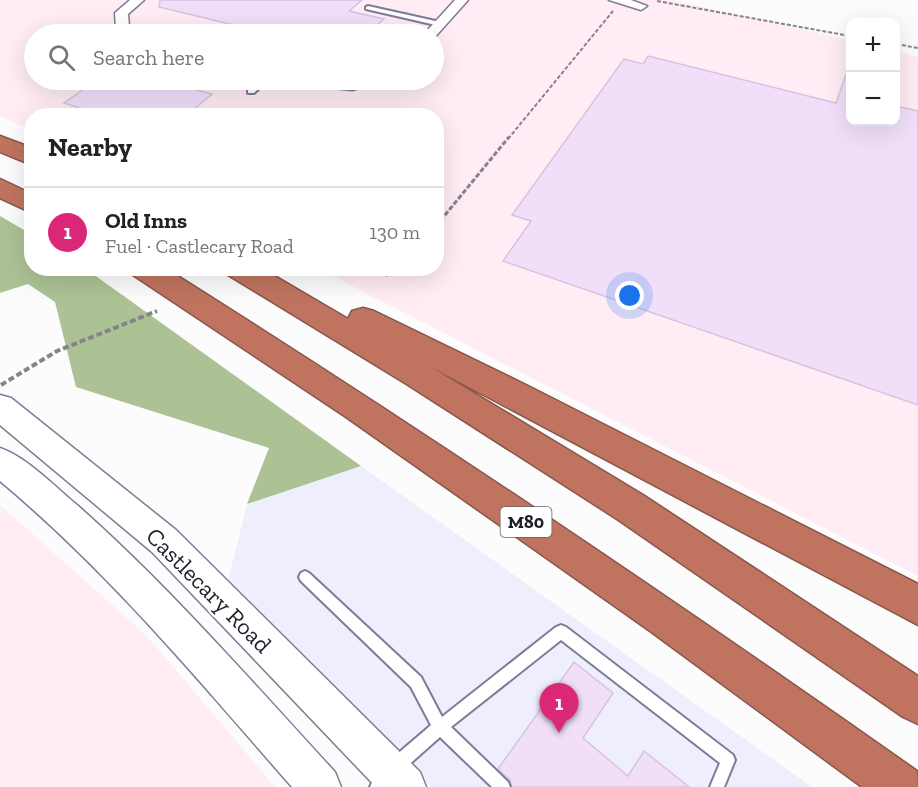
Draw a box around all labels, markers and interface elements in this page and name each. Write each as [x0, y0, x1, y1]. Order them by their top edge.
map controls [846, 18, 900, 126]
button: + [846, 18, 900, 72]
search box [24, 24, 444, 90]
icon: search [45, 41, 78, 74]
text: Search here [93, 44, 204, 71]
button: − [846, 72, 900, 126]
text: Nearby [48, 131, 132, 163]
text: Old Inns [105, 207, 187, 234]
text: 1 [63, 220, 72, 244]
text: 130 m [369, 220, 420, 244]
text: Fuel · Castlecary Road [105, 234, 294, 258]
your location [615, 281, 644, 310]
road number: M80 [500, 507, 552, 537]
street label: Castlecary Road [140, 521, 278, 659]
pin: 1 [540, 684, 578, 733]

